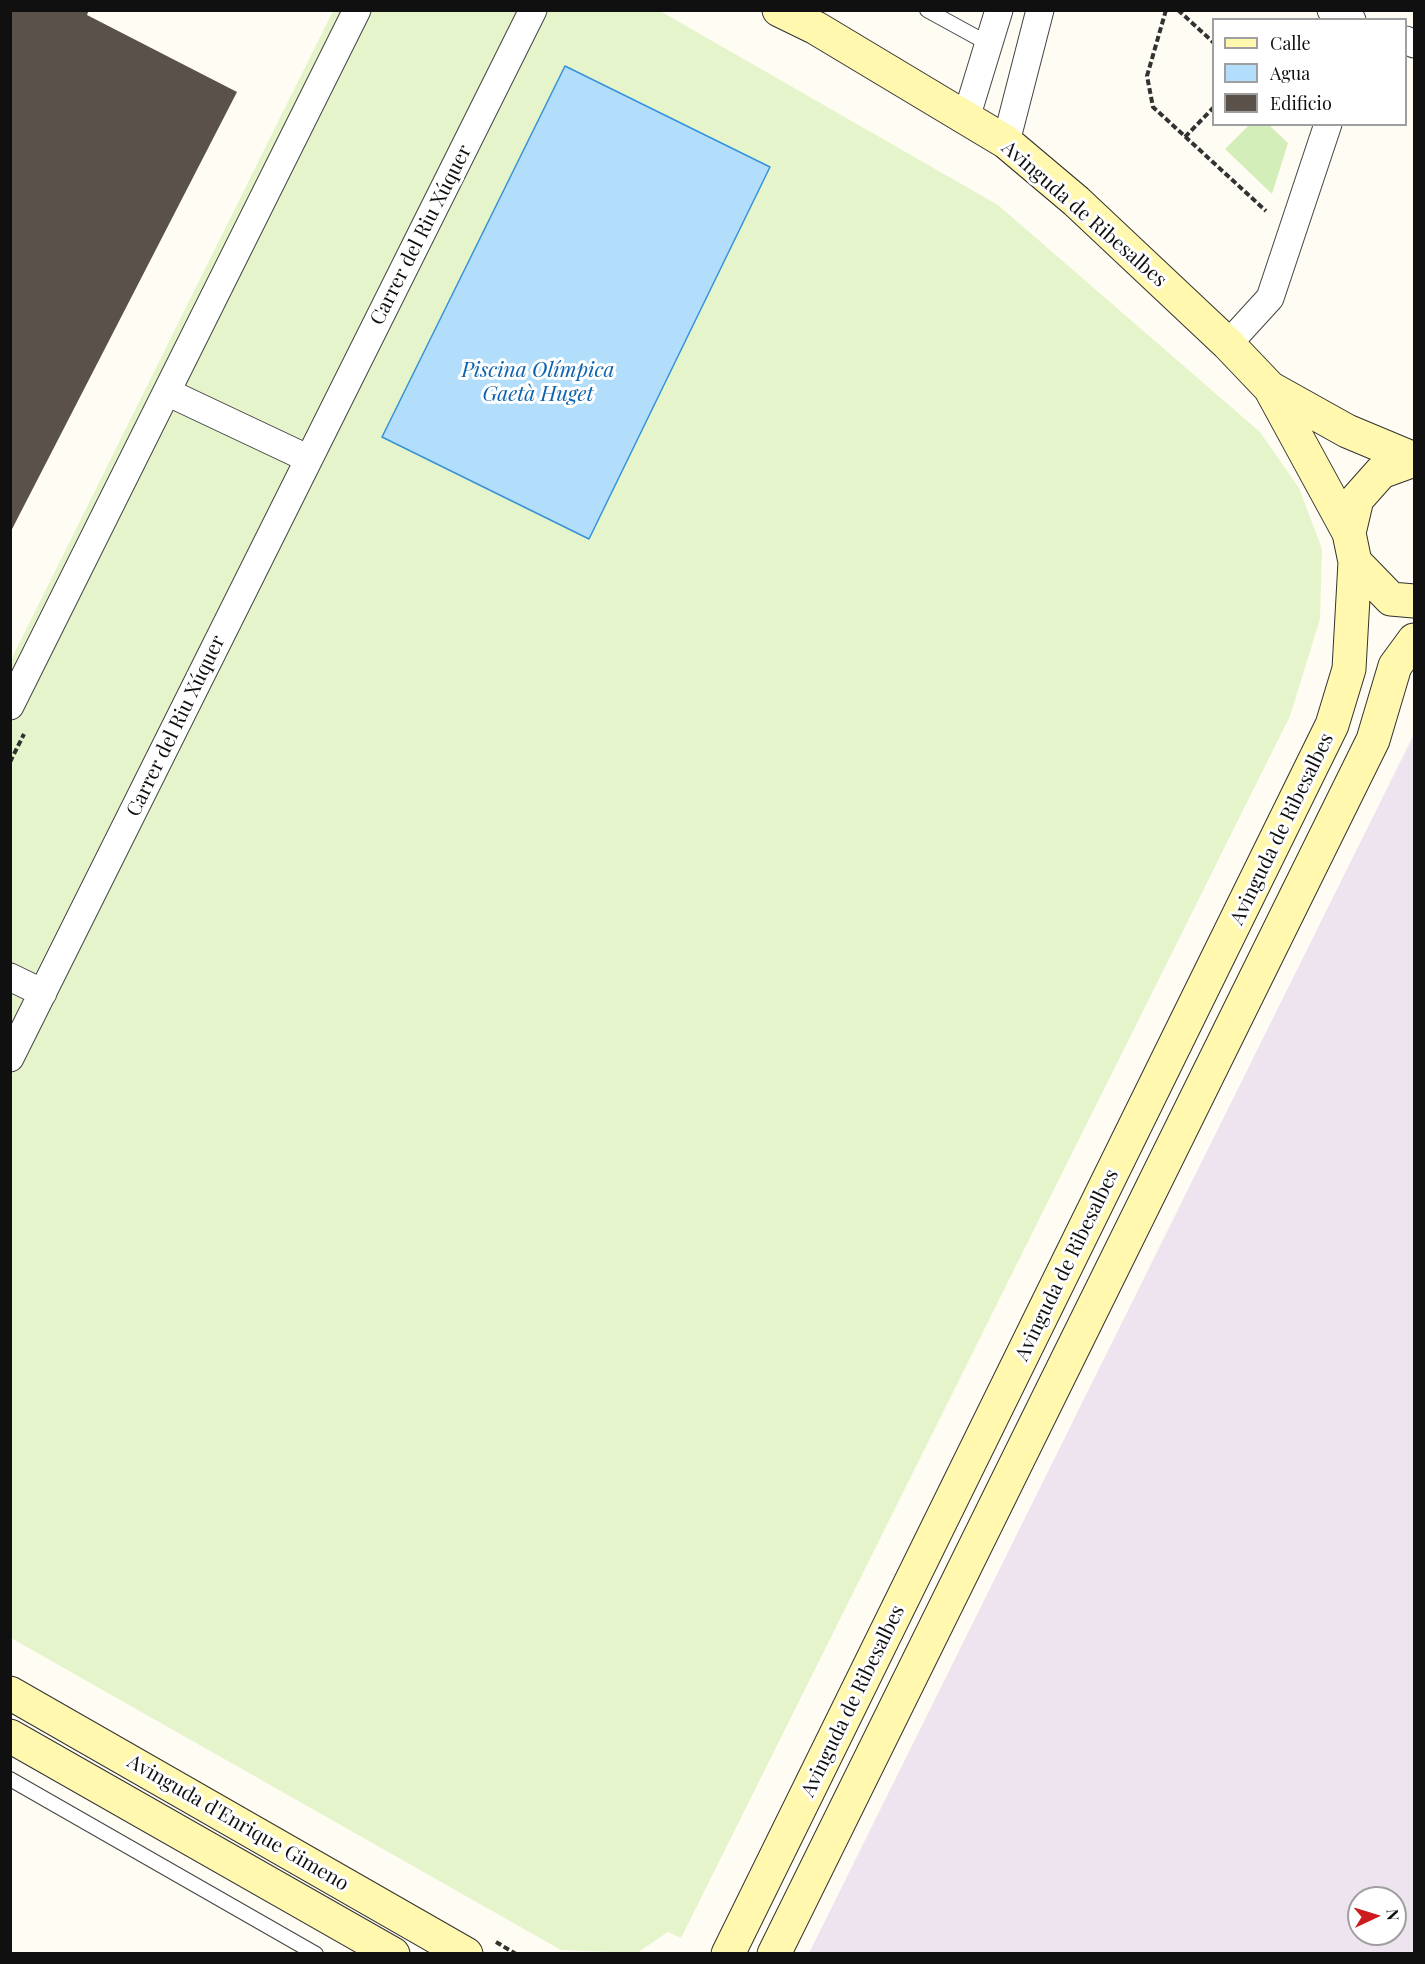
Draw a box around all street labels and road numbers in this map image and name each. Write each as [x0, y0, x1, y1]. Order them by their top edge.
street label: Avinguda de Ribesalbes [997, 136, 1171, 292]
street label: Carrer del Riu Xúquer [365, 141, 477, 329]
street label: Carrer del Riu Xúquer [122, 631, 230, 821]
street label: Avinguda de Ribesalbes [1225, 729, 1339, 929]
street label: Avinguda de Ribesalbes [1010, 1165, 1124, 1365]
street label: Avinguda de Ribesalbes [796, 1601, 910, 1801]
street label: Avinguda d'Enrique Gimeno [123, 1750, 353, 1896]

